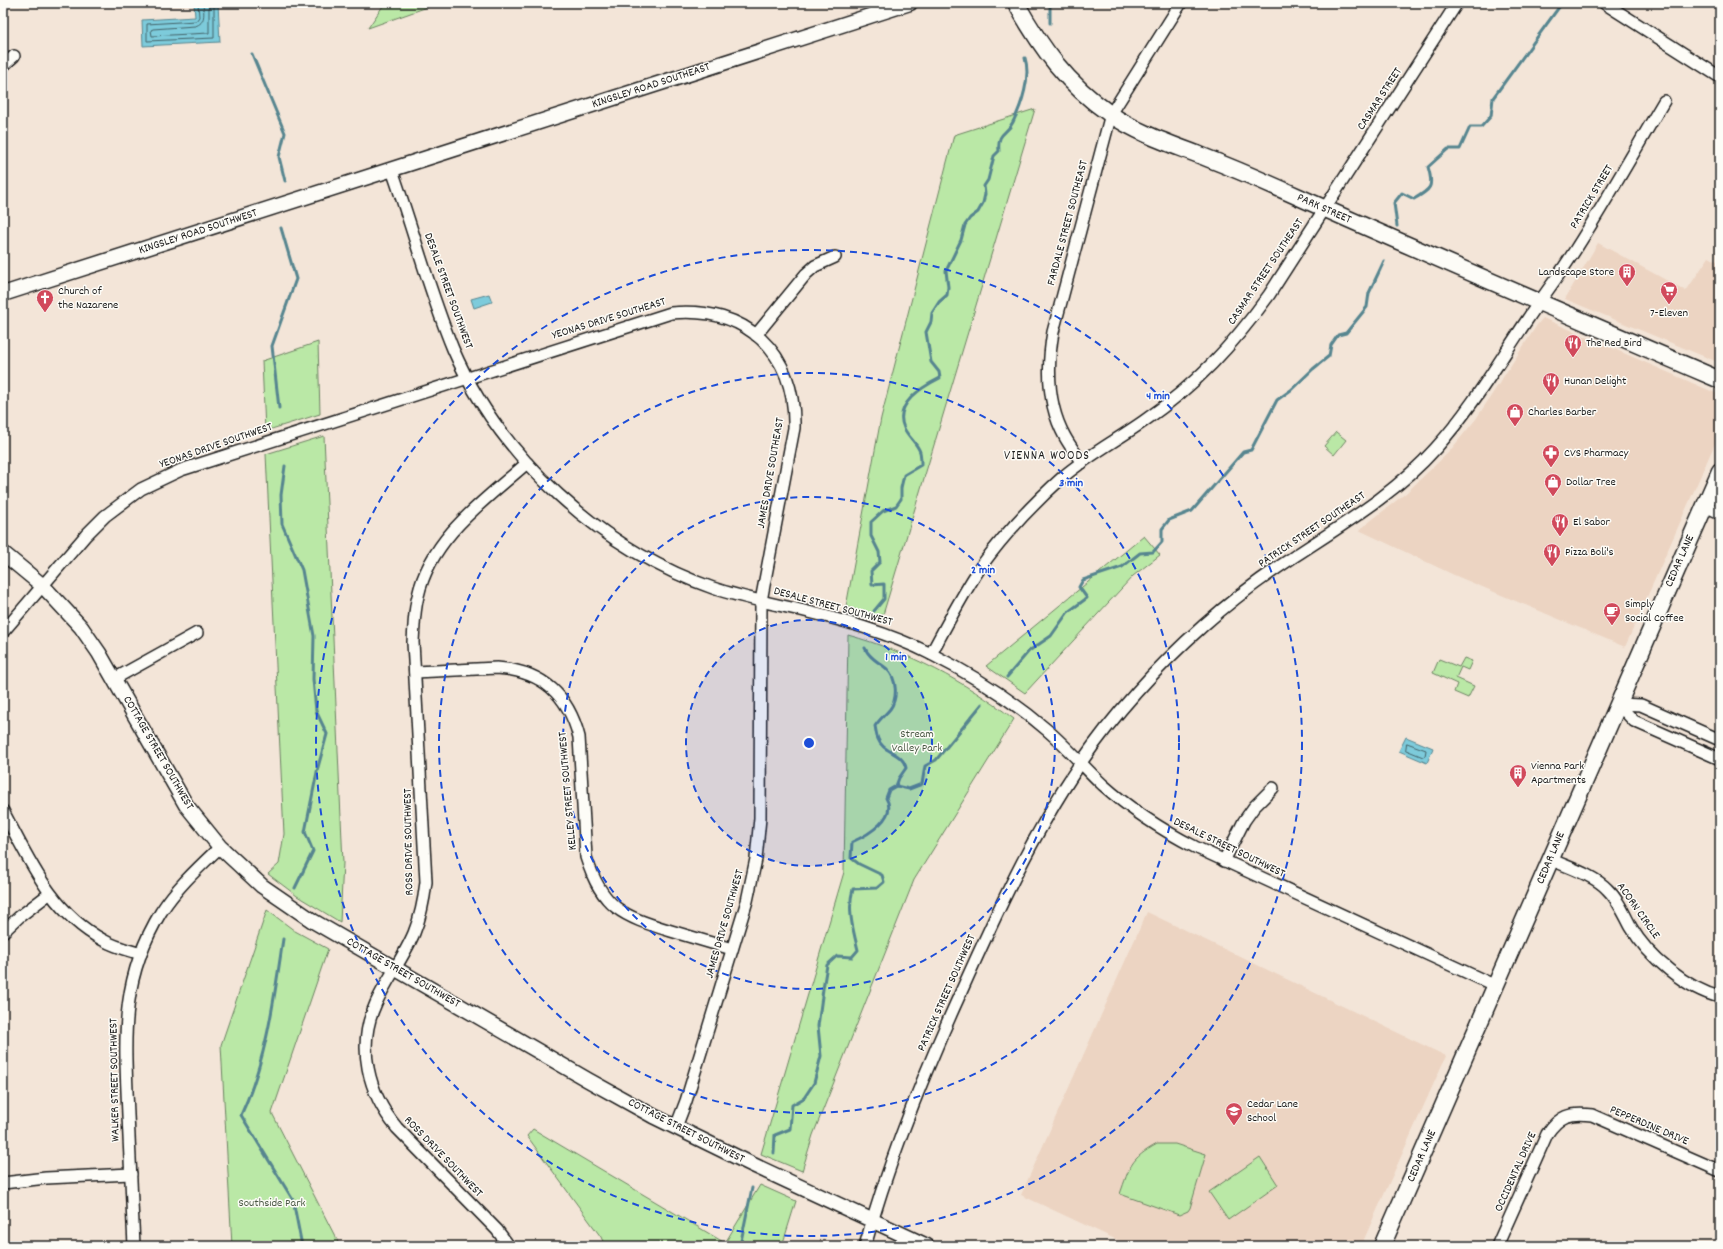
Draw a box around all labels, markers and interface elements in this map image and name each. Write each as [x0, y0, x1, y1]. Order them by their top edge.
street label: KINGSLEY ROAD SOUTHEAST [590, 59, 712, 113]
street label: CASMAR STREET [1353, 64, 1407, 134]
street label: FARDALE STREET SOUTHEAST [1043, 158, 1093, 287]
street label: PATRICK STREET [1566, 162, 1618, 232]
street label: PARK STREET [1294, 189, 1354, 229]
street label: KINGSLEY ROAD SOUTHWEST [137, 205, 260, 259]
street label: CASMAR STREET SOUTHEAST [1224, 215, 1308, 329]
street label: DESALE STREET SOUTHWEST [419, 231, 477, 352]
building icon: Landscape Store [1617, 262, 1637, 287]
place label: Landscape Store [1538, 264, 1614, 281]
supermarket icon: 7-Eleven [1659, 280, 1679, 305]
place label: Church of the Nazarene [58, 283, 118, 314]
church icon: Church of the Nazarene [35, 288, 55, 313]
street label: YEONAS DRIVE SOUTHEAST [550, 294, 668, 344]
place label: 7-Eleven [1650, 305, 1689, 322]
restaurant icon: The Red Bird [1563, 333, 1583, 358]
place label: The Red Bird [1586, 335, 1642, 352]
restaurant icon: Hunan Delight [1541, 371, 1561, 396]
place label: Hunan Delight [1564, 373, 1627, 390]
text: 4 min [1146, 388, 1170, 405]
shop icon: Charles Barber [1505, 402, 1525, 427]
place label: Charles Barber [1528, 404, 1597, 421]
street label: JAMES DRIVE SOUTHEAST [753, 416, 789, 530]
street label: YEONAS DRIVE SOUTHWEST [157, 419, 275, 473]
pharmacy icon: CVS Pharmacy [1541, 443, 1561, 468]
place label: CVS Pharmacy [1564, 445, 1629, 462]
district label: VIENNA WOODS [1004, 447, 1090, 466]
shop icon: Dollar Tree [1543, 472, 1563, 497]
place label: Dollar Tree [1566, 474, 1616, 491]
text: 3 min [1059, 475, 1083, 492]
street label: PATRICK STREET SOUTHEAST [1255, 488, 1369, 572]
restaurant icon: El Sabor [1550, 512, 1570, 537]
place label: El Sabor [1573, 514, 1611, 531]
street label: CEDAR LANE [1661, 532, 1699, 590]
restaurant icon: Pizza Boli's [1542, 542, 1562, 567]
place label: Pizza Boli's [1565, 544, 1614, 561]
text: 2 min [971, 562, 995, 579]
street label: DESALE STREET SOUTHWEST [772, 583, 894, 631]
place label: Simply Social Coffee [1625, 596, 1684, 627]
cafe icon: Simply Social Coffee [1602, 601, 1622, 626]
text: 1 min [885, 649, 907, 666]
street label: COTTAGE STREET SOUTHWEST [118, 693, 198, 813]
park label: Stream Valley Park [892, 726, 942, 757]
street label: KELLEY STREET SOUTHWEST [554, 731, 582, 851]
centre of rings [802, 736, 816, 750]
place label: Vienna Park Apartments [1531, 758, 1586, 789]
building icon: Vienna Park Apartments [1508, 763, 1528, 788]
street label: ROSS DRIVE SOUTHWEST [400, 788, 418, 896]
street label: DESALE STREET SOUTHWEST [1170, 814, 1288, 883]
street label: CEDAR LANE [1532, 829, 1570, 887]
street label: JAMES DRIVE SOUTHWEST [701, 867, 749, 980]
street label: ACORN CIRCLE [1612, 879, 1664, 943]
street label: PATRICK STREET SOUTHWEST [914, 932, 981, 1054]
street label: COTTAGE STREET SOUTHWEST [343, 933, 463, 1013]
street label: WALKER STREET SOUTHWEST [105, 1018, 125, 1142]
street label: COTTAGE STREET SOUTHWEST [625, 1094, 747, 1168]
place label: Cedar Lane School [1247, 1096, 1298, 1127]
school or university icon: Cedar Lane School [1224, 1101, 1244, 1126]
street label: PEPPERDINE DRIVE [1607, 1102, 1692, 1150]
street label: ROSS DRIVE SOUTHWEST [400, 1113, 486, 1202]
street label: CEDAR LANE [1403, 1127, 1441, 1185]
street label: OCCIDENTAL DRIVE [1491, 1129, 1541, 1215]
park label: Southside Park [238, 1195, 306, 1212]

